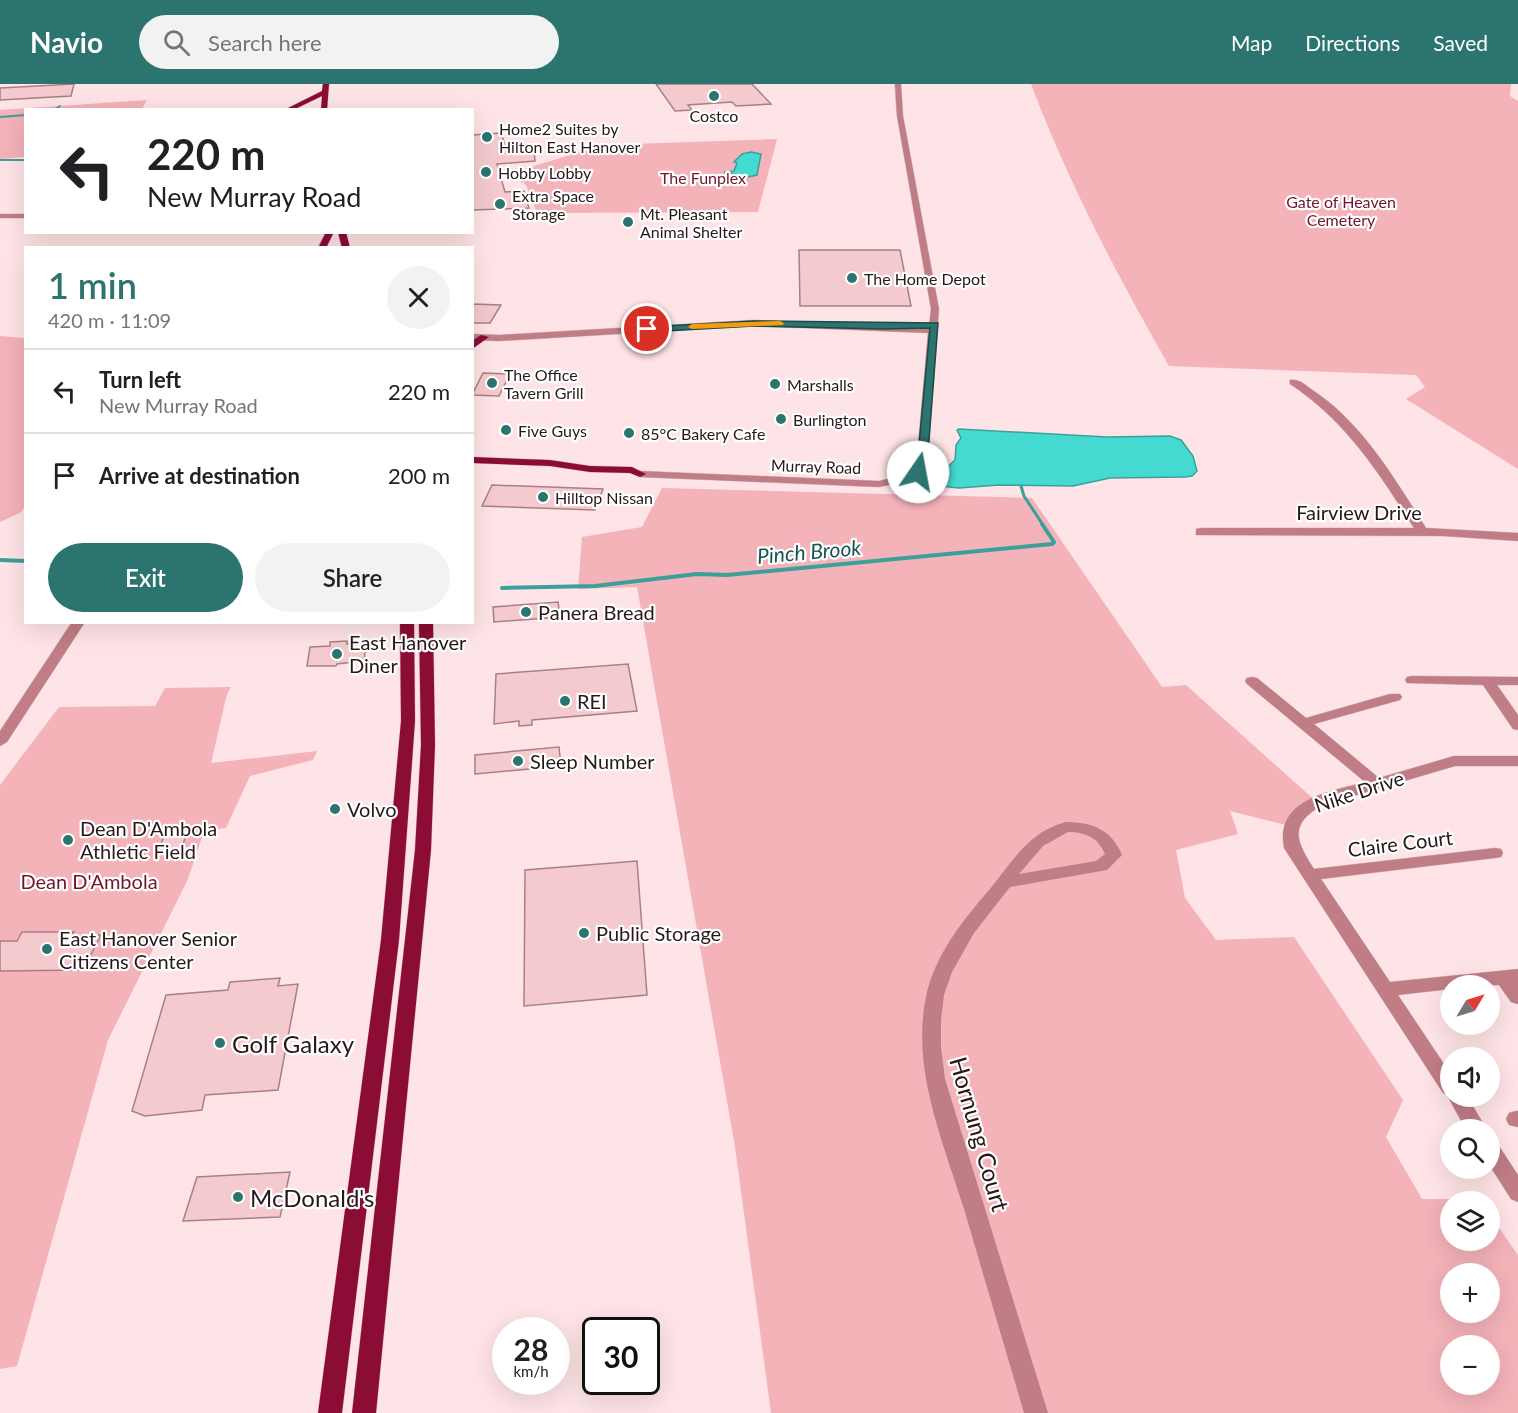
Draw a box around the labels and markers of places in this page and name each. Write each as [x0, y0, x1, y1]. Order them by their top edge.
marker: Costco [707, 89, 721, 103]
place label: Costco [690, 106, 738, 125]
place label: Home2 Suites by Hilton East Hanover [499, 119, 641, 156]
marker: Home2 Suites by Hilton East Hanover [480, 130, 494, 144]
place label: Hobby Lobby [498, 163, 592, 182]
marker: Hobby Lobby [479, 165, 493, 179]
place label: Extra Space Storage [512, 186, 594, 223]
marker: Extra Space Storage [493, 197, 507, 211]
place label: Mt. Pleasant Animal Shelter [640, 204, 742, 241]
marker: Mt. Pleasant Animal Shelter [621, 215, 635, 229]
place label: The Home Depot [864, 269, 986, 288]
marker: The Home Depot [845, 271, 859, 285]
pin [621, 303, 672, 354]
place label: The Office Tavern Grill [504, 365, 584, 402]
place label: Marshalls [787, 375, 854, 394]
marker: The Office Tavern Grill [485, 376, 499, 390]
marker: Marshalls [768, 377, 782, 391]
place label: Burlington [793, 410, 866, 429]
marker: Burlington [774, 412, 788, 426]
place label: Five Guys [518, 421, 587, 440]
marker: Five Guys [499, 423, 513, 437]
place label: 85°C Bakery Cafe [641, 424, 765, 443]
marker: 85°C Bakery Cafe [622, 426, 636, 440]
place label: Hilltop Nissan [555, 488, 653, 507]
marker: Hilltop Nissan [536, 490, 550, 504]
place label: Panera Bread [538, 600, 655, 624]
marker: Panera Bread [519, 605, 533, 619]
place label: East Hanover Diner [349, 630, 467, 677]
marker: East Hanover Diner [330, 647, 344, 661]
place label: REI [577, 689, 607, 713]
marker: REI [558, 694, 572, 708]
place label: Sleep Number [530, 749, 655, 773]
marker: Sleep Number [511, 754, 525, 768]
place label: Volvo [347, 797, 396, 821]
marker: Volvo [328, 802, 342, 816]
place label: Dean D'Ambola Athletic Field [80, 816, 217, 863]
marker: Dean D'Ambola Athletic Field [61, 833, 75, 847]
place label: Public Storage [596, 921, 721, 945]
place label: East Hanover Senior Citizens Center [59, 926, 238, 973]
marker: Public Storage [577, 926, 591, 940]
marker: East Hanover Senior Citizens Center [40, 942, 54, 956]
place label: Golf Galaxy [232, 1029, 355, 1058]
marker: Golf Galaxy [213, 1036, 227, 1050]
place label: McDonald's [250, 1183, 374, 1212]
marker: McDonald's [231, 1190, 245, 1204]

